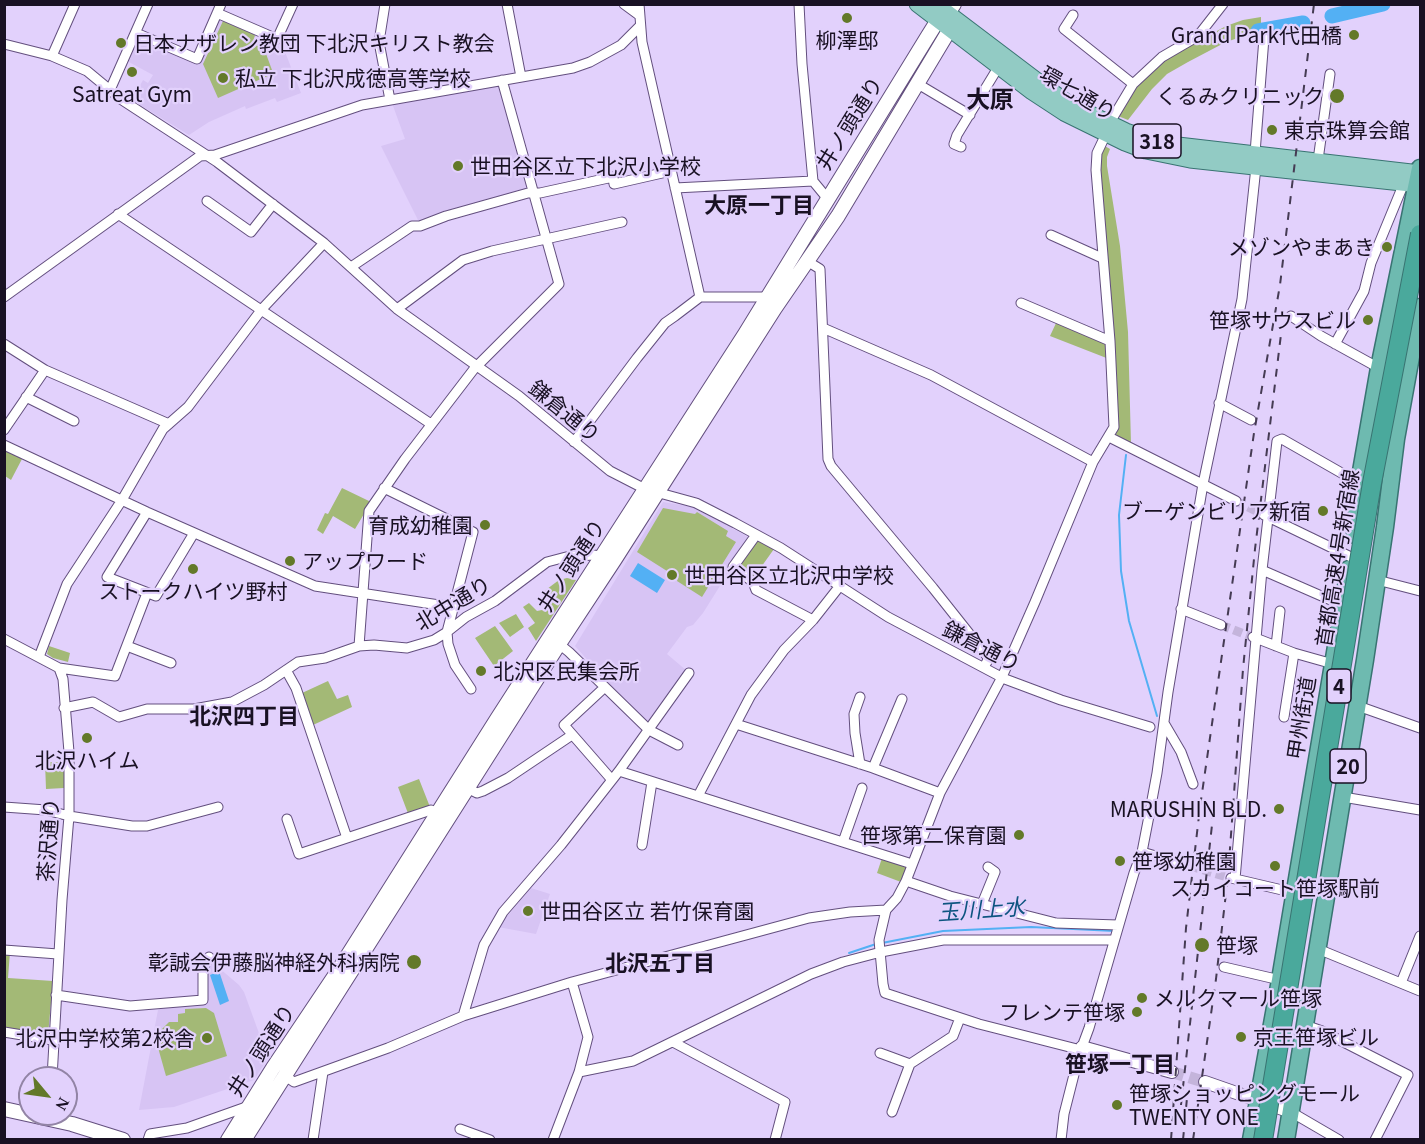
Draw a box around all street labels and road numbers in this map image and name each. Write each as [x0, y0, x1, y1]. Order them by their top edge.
street label: 環七通り [1036, 61, 1120, 125]
street label: 井ノ頭通り [810, 72, 888, 174]
road number: 318 [1133, 124, 1181, 158]
street label: 鎌倉通り [524, 375, 606, 447]
street label: 首都高速4号新宿線 [1311, 467, 1363, 649]
street label: 井ノ頭通り [532, 514, 610, 616]
street label: 北中通り [411, 571, 495, 635]
street label: 鎌倉通り [939, 616, 1025, 676]
road number: 4 [1327, 669, 1351, 703]
street label: 甲州街道 [1282, 675, 1320, 761]
road number: 20 [1330, 749, 1366, 783]
street label: 茶沢通り [33, 797, 63, 883]
street label: 井ノ頭通り [222, 999, 300, 1101]

